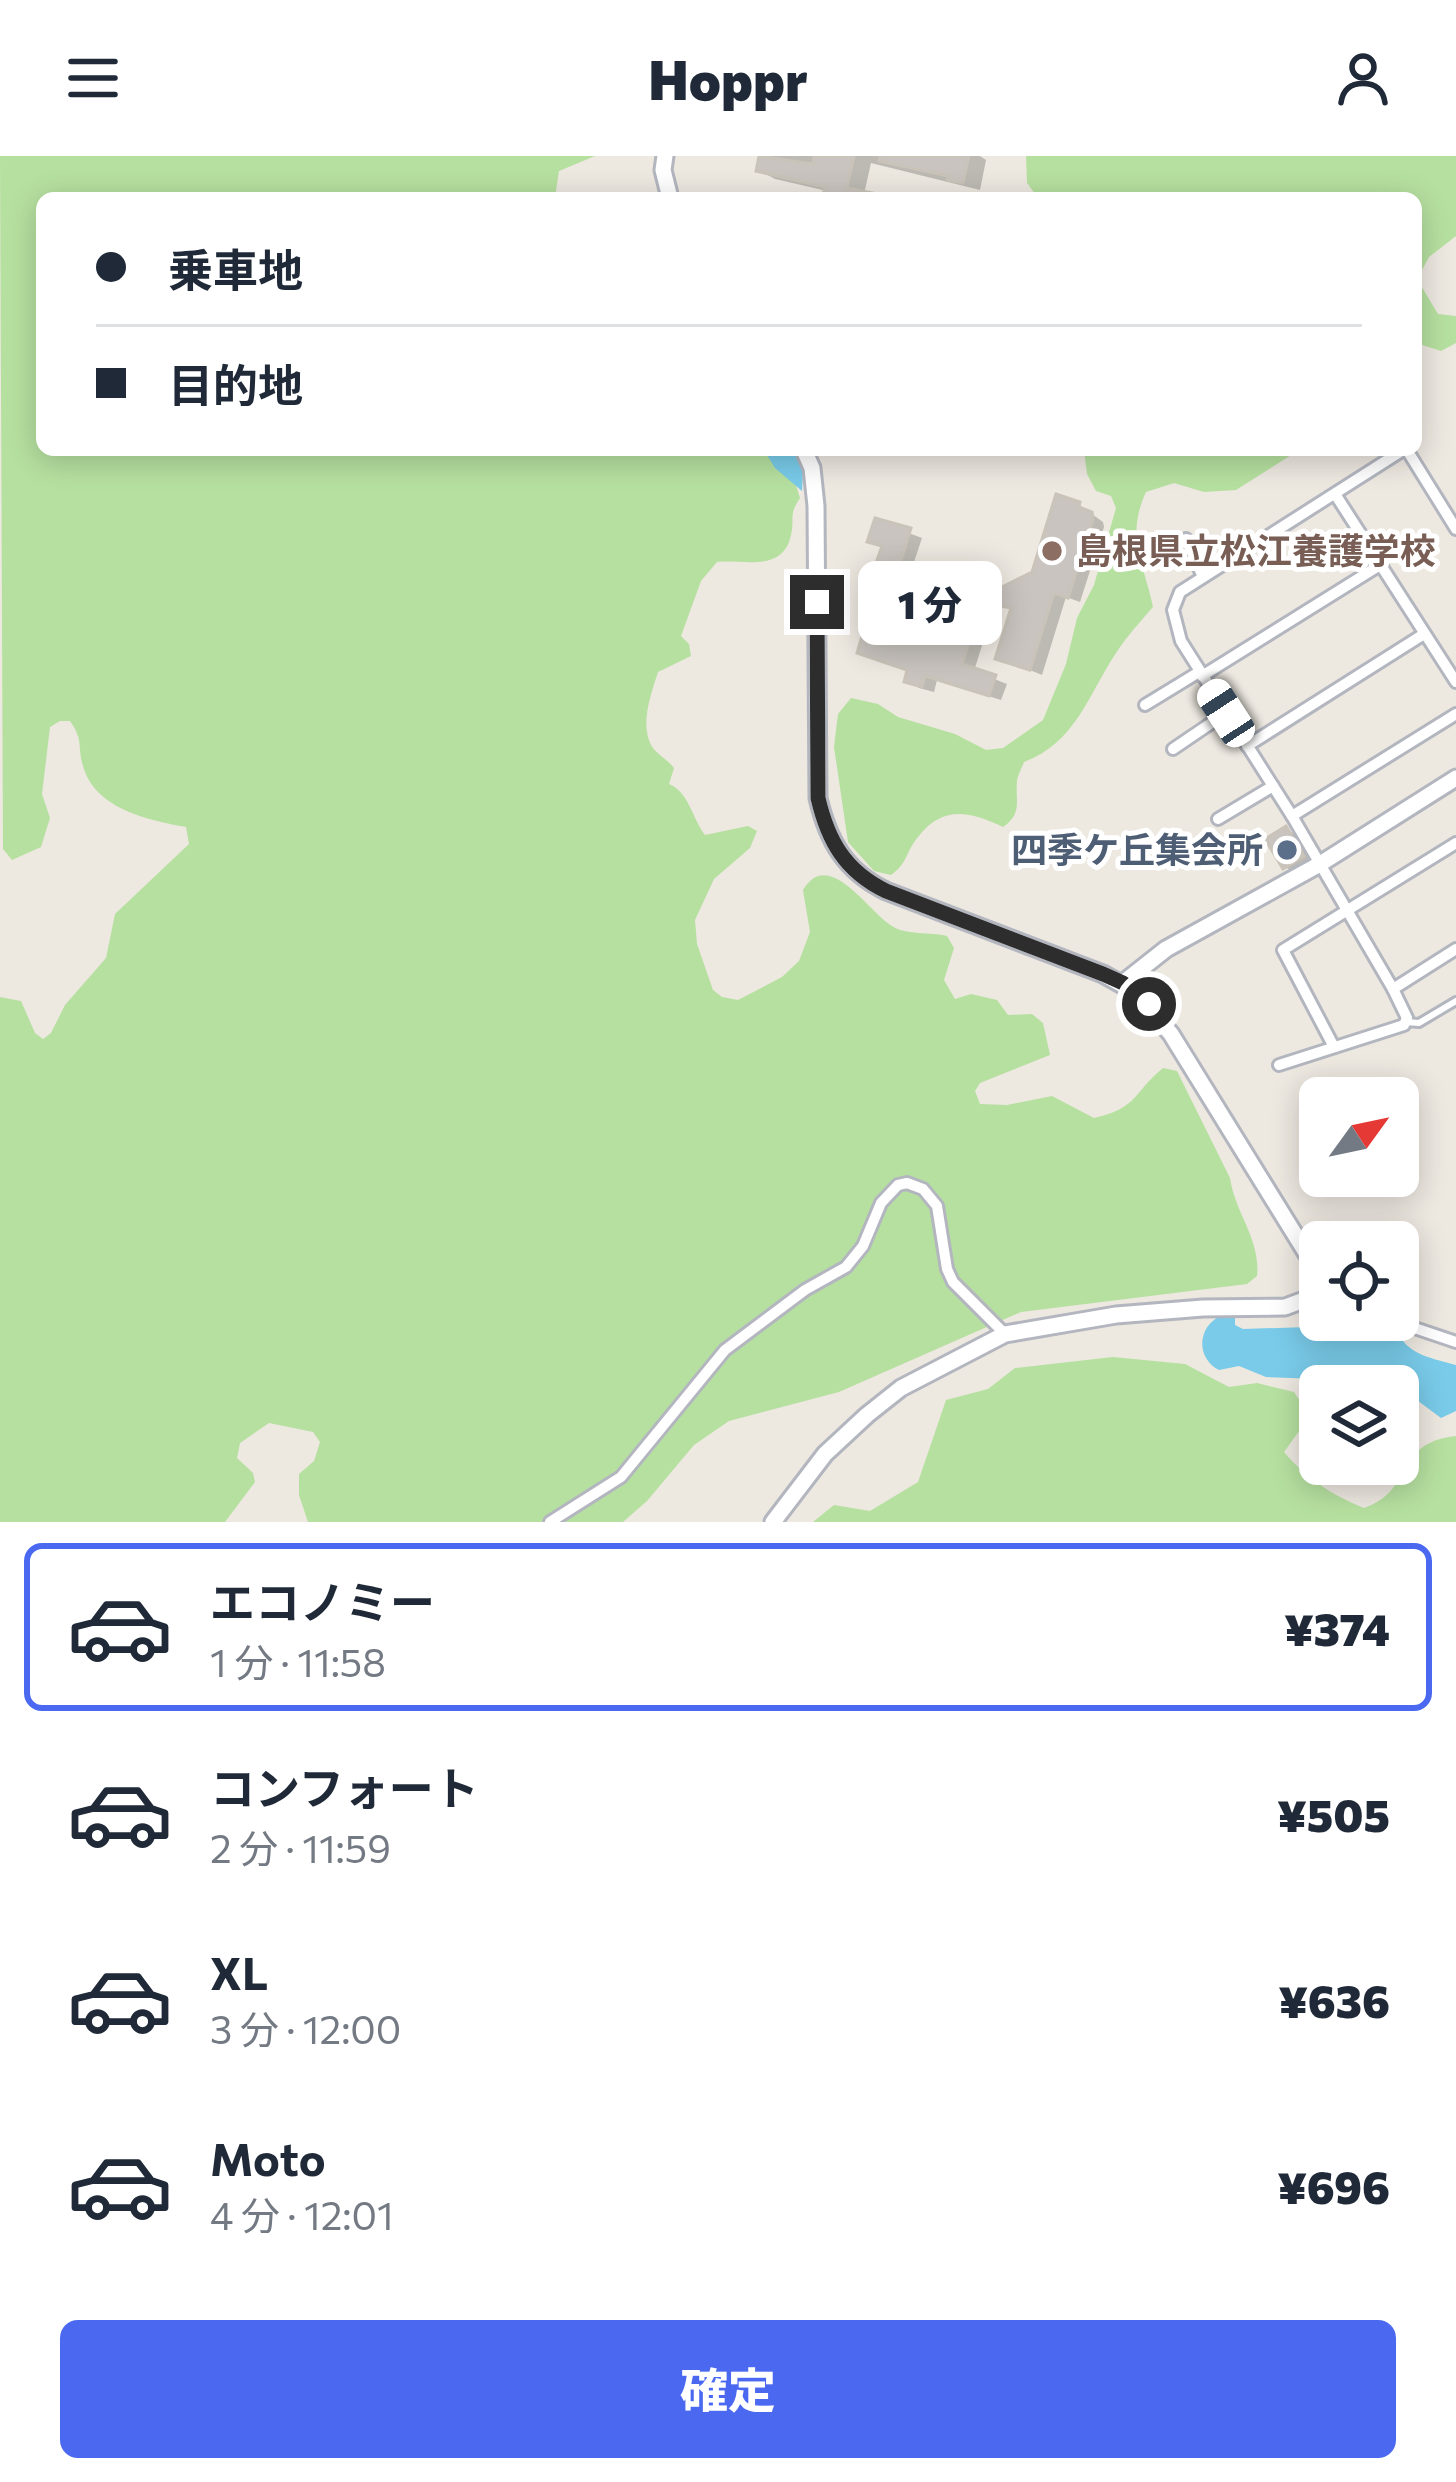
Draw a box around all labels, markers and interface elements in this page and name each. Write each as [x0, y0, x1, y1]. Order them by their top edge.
icon: menu [60, 45, 126, 111]
text: Hoppr [648, 45, 808, 111]
icon: person [1330, 45, 1396, 111]
text: 乗車地 [168, 241, 303, 296]
text: 目的地 [168, 356, 303, 411]
place label: 島根県立松江養護学校 [1076, 527, 1436, 571]
marker: 島根県立松江養護学校 [1039, 538, 1065, 564]
callout: 1 分 [859, 560, 1003, 644]
route end [790, 575, 844, 629]
text: 1 分 [898, 579, 962, 627]
car [1191, 673, 1261, 753]
place label: 四季ケ丘集会所 [1011, 826, 1263, 870]
marker: 四季ケ丘集会所 [1274, 837, 1300, 863]
route start [1122, 977, 1176, 1031]
north arrow [1299, 1077, 1419, 1197]
map controls [1299, 1077, 1419, 1485]
button: locate [1299, 1221, 1419, 1341]
button: layers [1299, 1365, 1419, 1485]
icon: car [66, 1573, 174, 1681]
text: エコノミー [210, 1573, 435, 1628]
text: ¥374 [1284, 1600, 1390, 1655]
text: 1 分 · 11:58 [210, 1637, 386, 1685]
icon: car [66, 1759, 174, 1867]
text: コンフォート [210, 1759, 479, 1814]
text: ¥505 [1277, 1786, 1390, 1841]
text: 2 分 · 11:59 [210, 1823, 391, 1871]
text: XL [210, 1944, 268, 1999]
icon: car [66, 1945, 174, 2053]
text: ¥636 [1278, 1972, 1390, 2027]
text: 3 分 · 12:00 [210, 2004, 401, 2052]
text: Moto [210, 2130, 326, 2185]
icon: car [66, 2131, 174, 2239]
text: ¥696 [1277, 2158, 1390, 2213]
text: 4 分 · 12:01 [210, 2190, 394, 2238]
button: 確定 [60, 2320, 1396, 2458]

